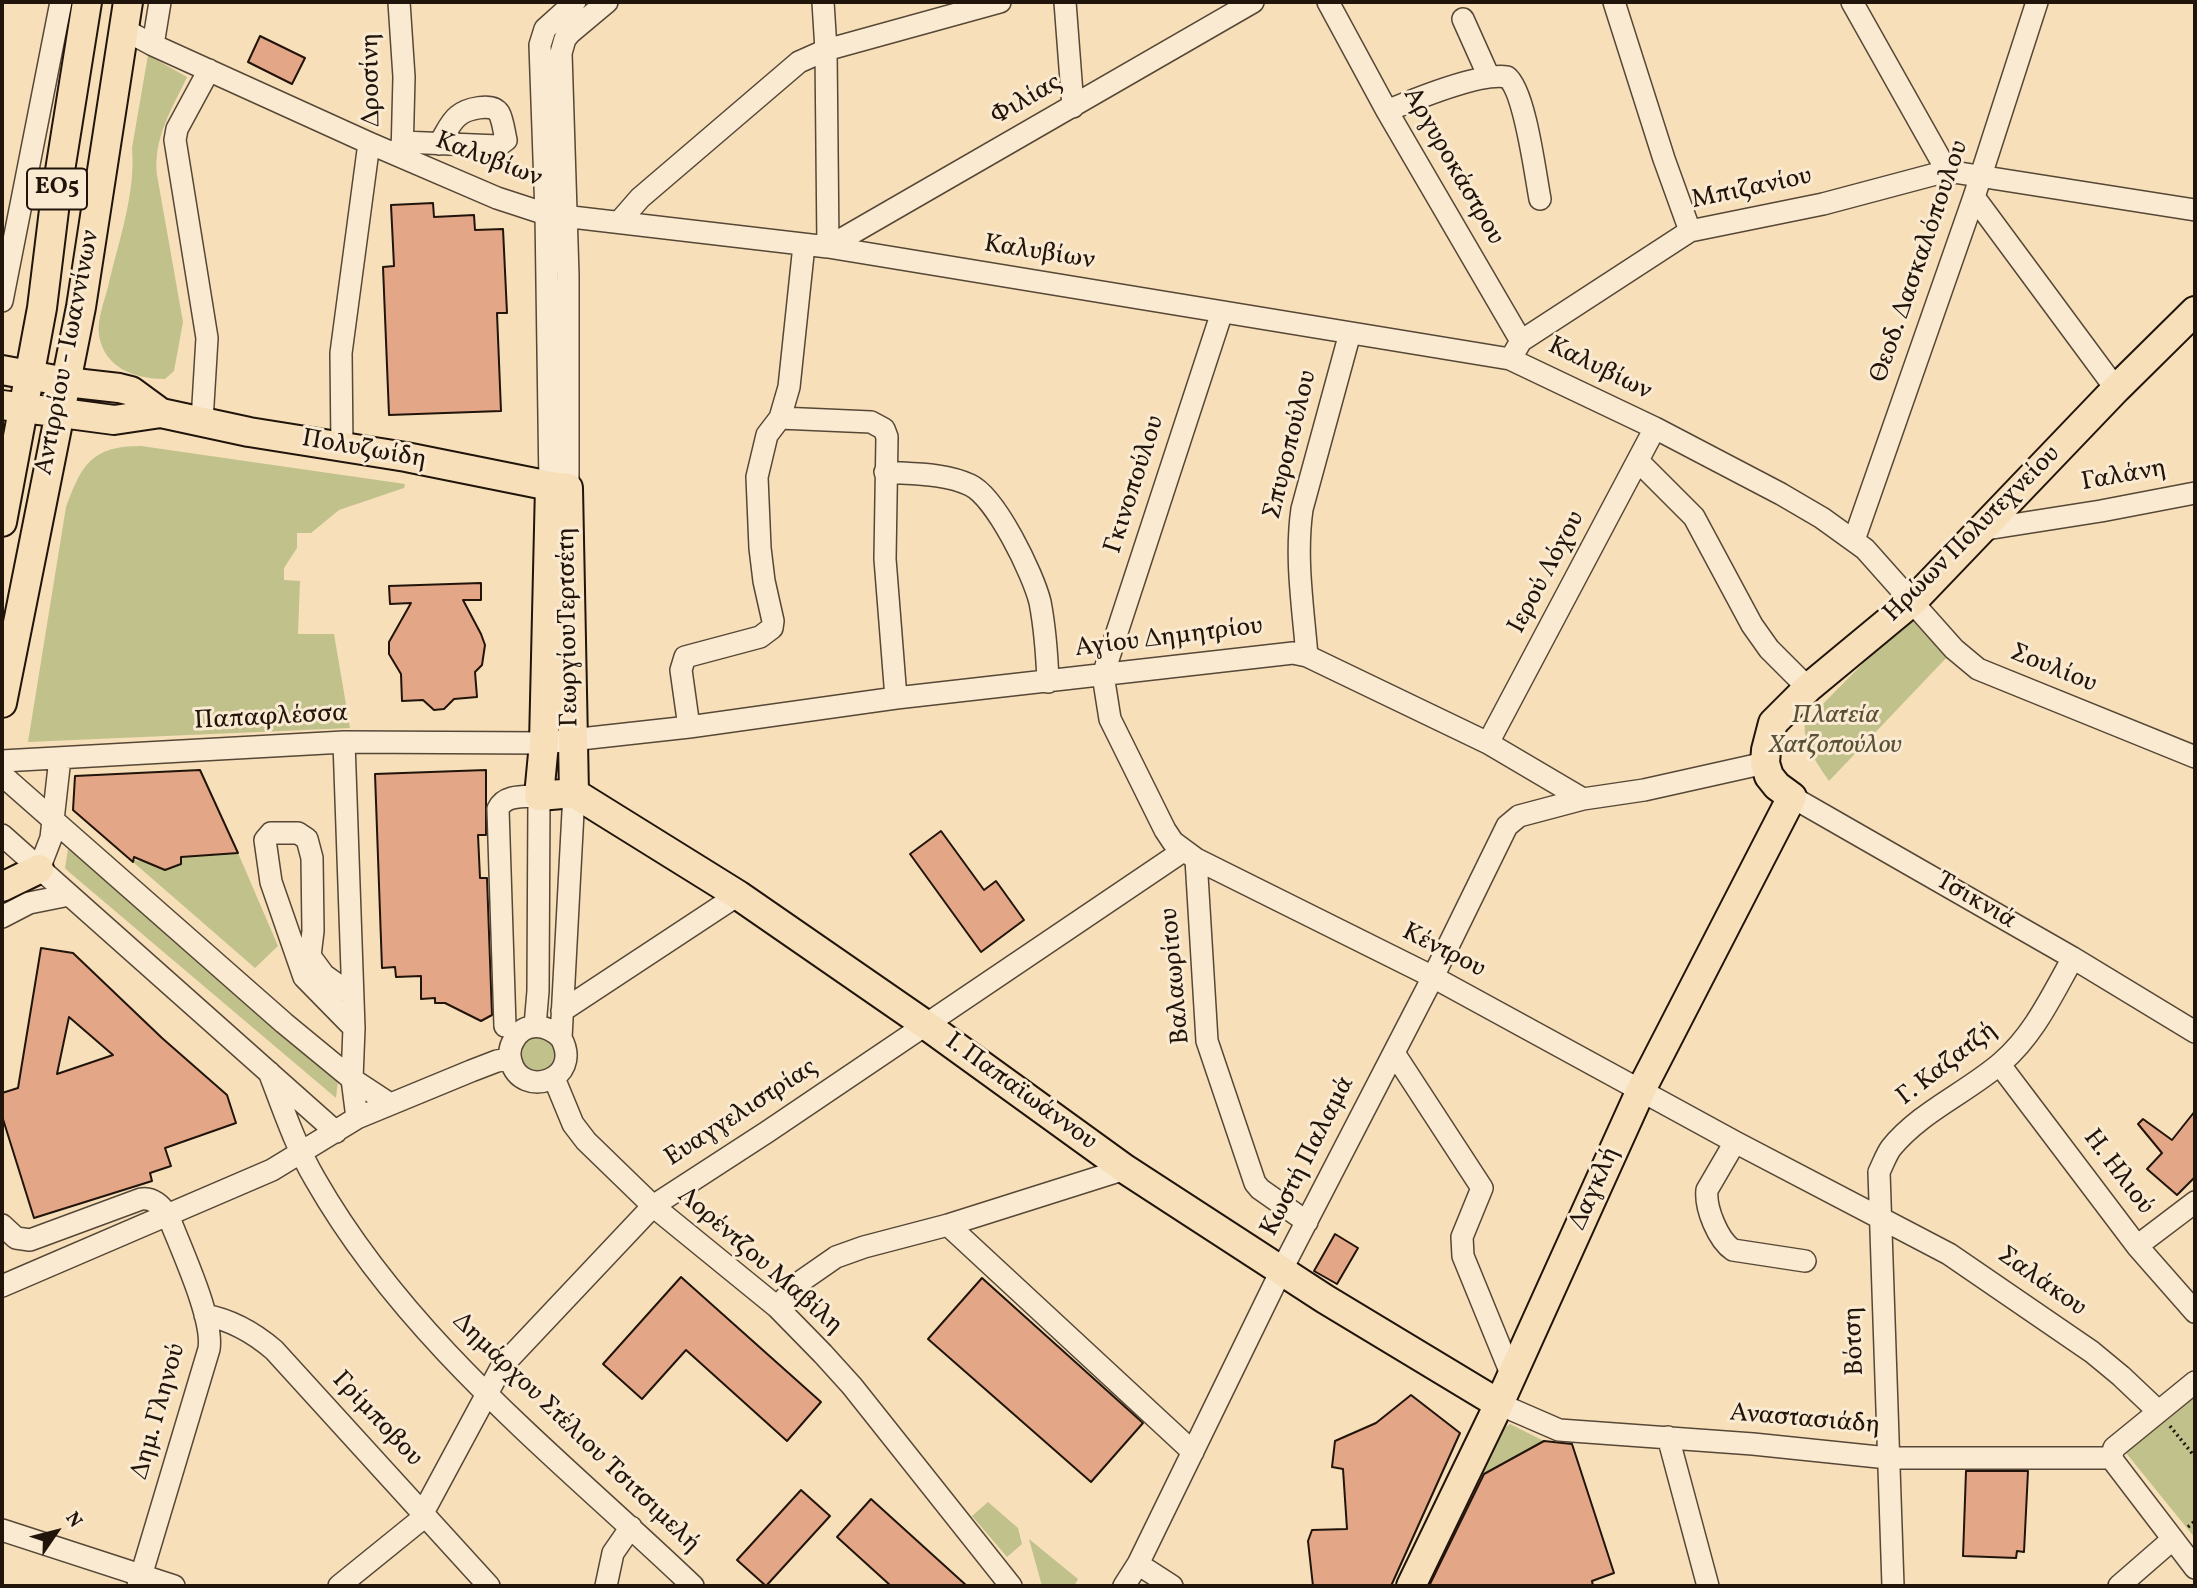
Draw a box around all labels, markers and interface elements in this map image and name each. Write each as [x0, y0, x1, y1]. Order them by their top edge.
street label: Δροσίνη [357, 33, 389, 127]
street label: Φιλίας [986, 68, 1068, 134]
street label: Αργυροκάστρου [1394, 83, 1510, 251]
street label: Καλυβίων [430, 126, 546, 196]
street label: Θεοδ. Δασκαλόπουλου [1865, 137, 1977, 387]
street label: Μπιζανίου [1689, 162, 1815, 218]
road number: ΕΟ5 [27, 168, 87, 210]
street label: Αντιρρίου - Ιωαννίνων [30, 228, 108, 478]
street label: Καλυβίων [982, 230, 1096, 278]
street label: Καλυβίων [1542, 332, 1656, 408]
street label: Σπυροπούλου [1258, 367, 1326, 523]
street label: Γκινοπούλου [1099, 412, 1173, 558]
street label: Πολυζωίδη [299, 425, 429, 477]
street label: Ηρώων Πολυτεχνείου [1878, 440, 2068, 630]
street label: Γαλάνη [2079, 454, 2169, 500]
street label: Ιερού Λόχου [1503, 506, 1593, 640]
street label: ΓεωργίουΤερτσέτη [553, 527, 587, 727]
street label: Αγίου Δημητρίου [1073, 612, 1265, 666]
street label: Σουλίου [2005, 639, 2101, 701]
street label: Παπαφλέσσα [193, 699, 349, 739]
park label: Πλατεία Χατζοπούλου [1769, 701, 1901, 762]
street label: Τσικνιά [1929, 867, 2021, 937]
street label: Βαλαωρίτου [1155, 906, 1199, 1046]
street label: Κέντρου [1396, 918, 1490, 986]
street label: Γ. Καζατζή [1892, 1016, 2004, 1114]
street label: Ι. Παπαϊωάννου [938, 1027, 1102, 1159]
street label: Ευαγγελιστρίας [660, 1053, 824, 1175]
street label: Κωστή Παλαμά [1255, 1072, 1363, 1242]
street label: Η. Ηλιού [2075, 1124, 2159, 1222]
street label: Δαγκλή [1564, 1142, 1628, 1236]
street label: Λορέντζου Μαβίλη [670, 1182, 848, 1342]
street label: Σαλάκου [1991, 1241, 2091, 1325]
street label: Βότση [1839, 1306, 1873, 1376]
street label: Δημάρχου Στέλιου Τσιτσιμελή [444, 1307, 706, 1561]
street label: Δημ. Γληνού [126, 1340, 194, 1484]
street label: Γρίμποβου [324, 1366, 428, 1474]
street label: Αναστασιάδη [1728, 1399, 1882, 1443]
north arrow [21, 1497, 91, 1567]
text: N [59, 1507, 88, 1533]

